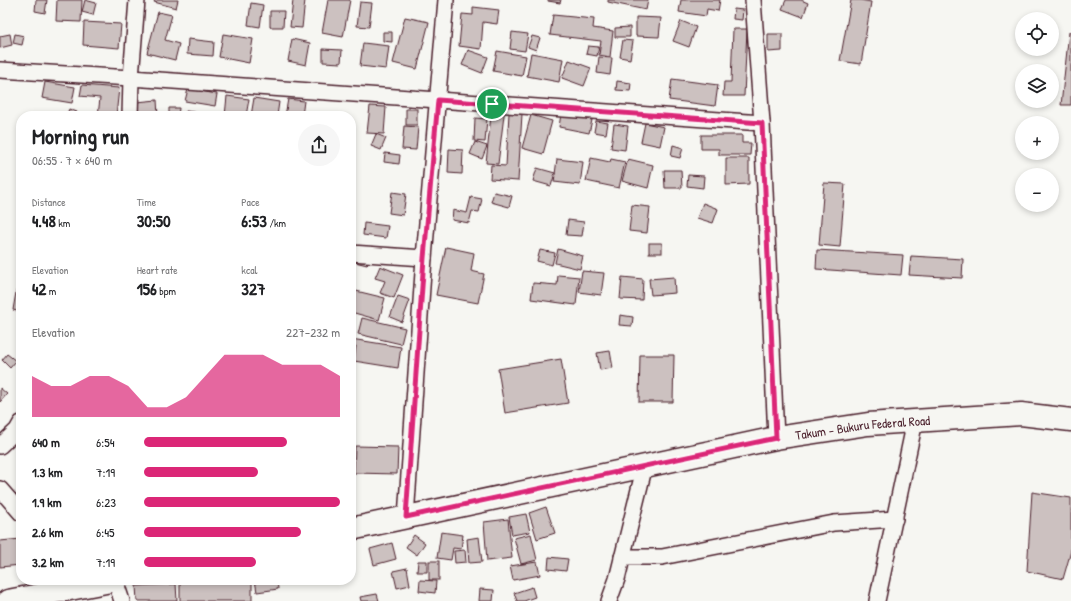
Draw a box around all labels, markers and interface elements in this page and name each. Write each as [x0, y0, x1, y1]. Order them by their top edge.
map controls [1015, 12, 1059, 212]
button: locate [1015, 12, 1059, 56]
button: layers [1015, 64, 1059, 108]
pin [475, 87, 509, 121]
icon: arrive [481, 93, 503, 115]
button: + [1015, 116, 1059, 160]
text: Morning run [32, 121, 129, 151]
button: share [298, 124, 340, 166]
text: 06:55 · 7 × 640 m [32, 151, 112, 169]
button: − [1015, 168, 1059, 212]
text: Distance [32, 195, 66, 209]
text: Time [137, 195, 156, 209]
text: Pace [241, 195, 260, 209]
text: 4.48 [32, 209, 56, 232]
text: 30:50 [137, 209, 171, 232]
text: 6:53 [241, 209, 267, 232]
text: km [56, 216, 70, 230]
text: /km [267, 216, 286, 230]
text: Elevation [32, 263, 69, 277]
text: Heart rate [137, 263, 178, 277]
text: kcal [241, 263, 257, 277]
text: 42 [32, 277, 46, 300]
text: 156 [137, 277, 157, 300]
text: 327 [241, 277, 265, 300]
text: m [46, 284, 56, 298]
text: bpm [157, 284, 176, 298]
text: Elevation [32, 323, 75, 341]
text: 227–232 m [286, 323, 340, 341]
street label: Takum - Bukuru Federal Road [794, 411, 931, 444]
text: 640 m [32, 433, 60, 451]
text: 6:54 [96, 433, 115, 451]
text: 1.3 km [32, 463, 63, 481]
text: 7:19 [96, 463, 115, 481]
text: 1.9 km [32, 493, 62, 511]
text: 6:23 [96, 493, 116, 511]
text: 2.6 km [32, 523, 63, 541]
text: 6:45 [96, 523, 115, 541]
text: 3.2 km [32, 553, 64, 571]
text: 7:19 [96, 553, 115, 571]

